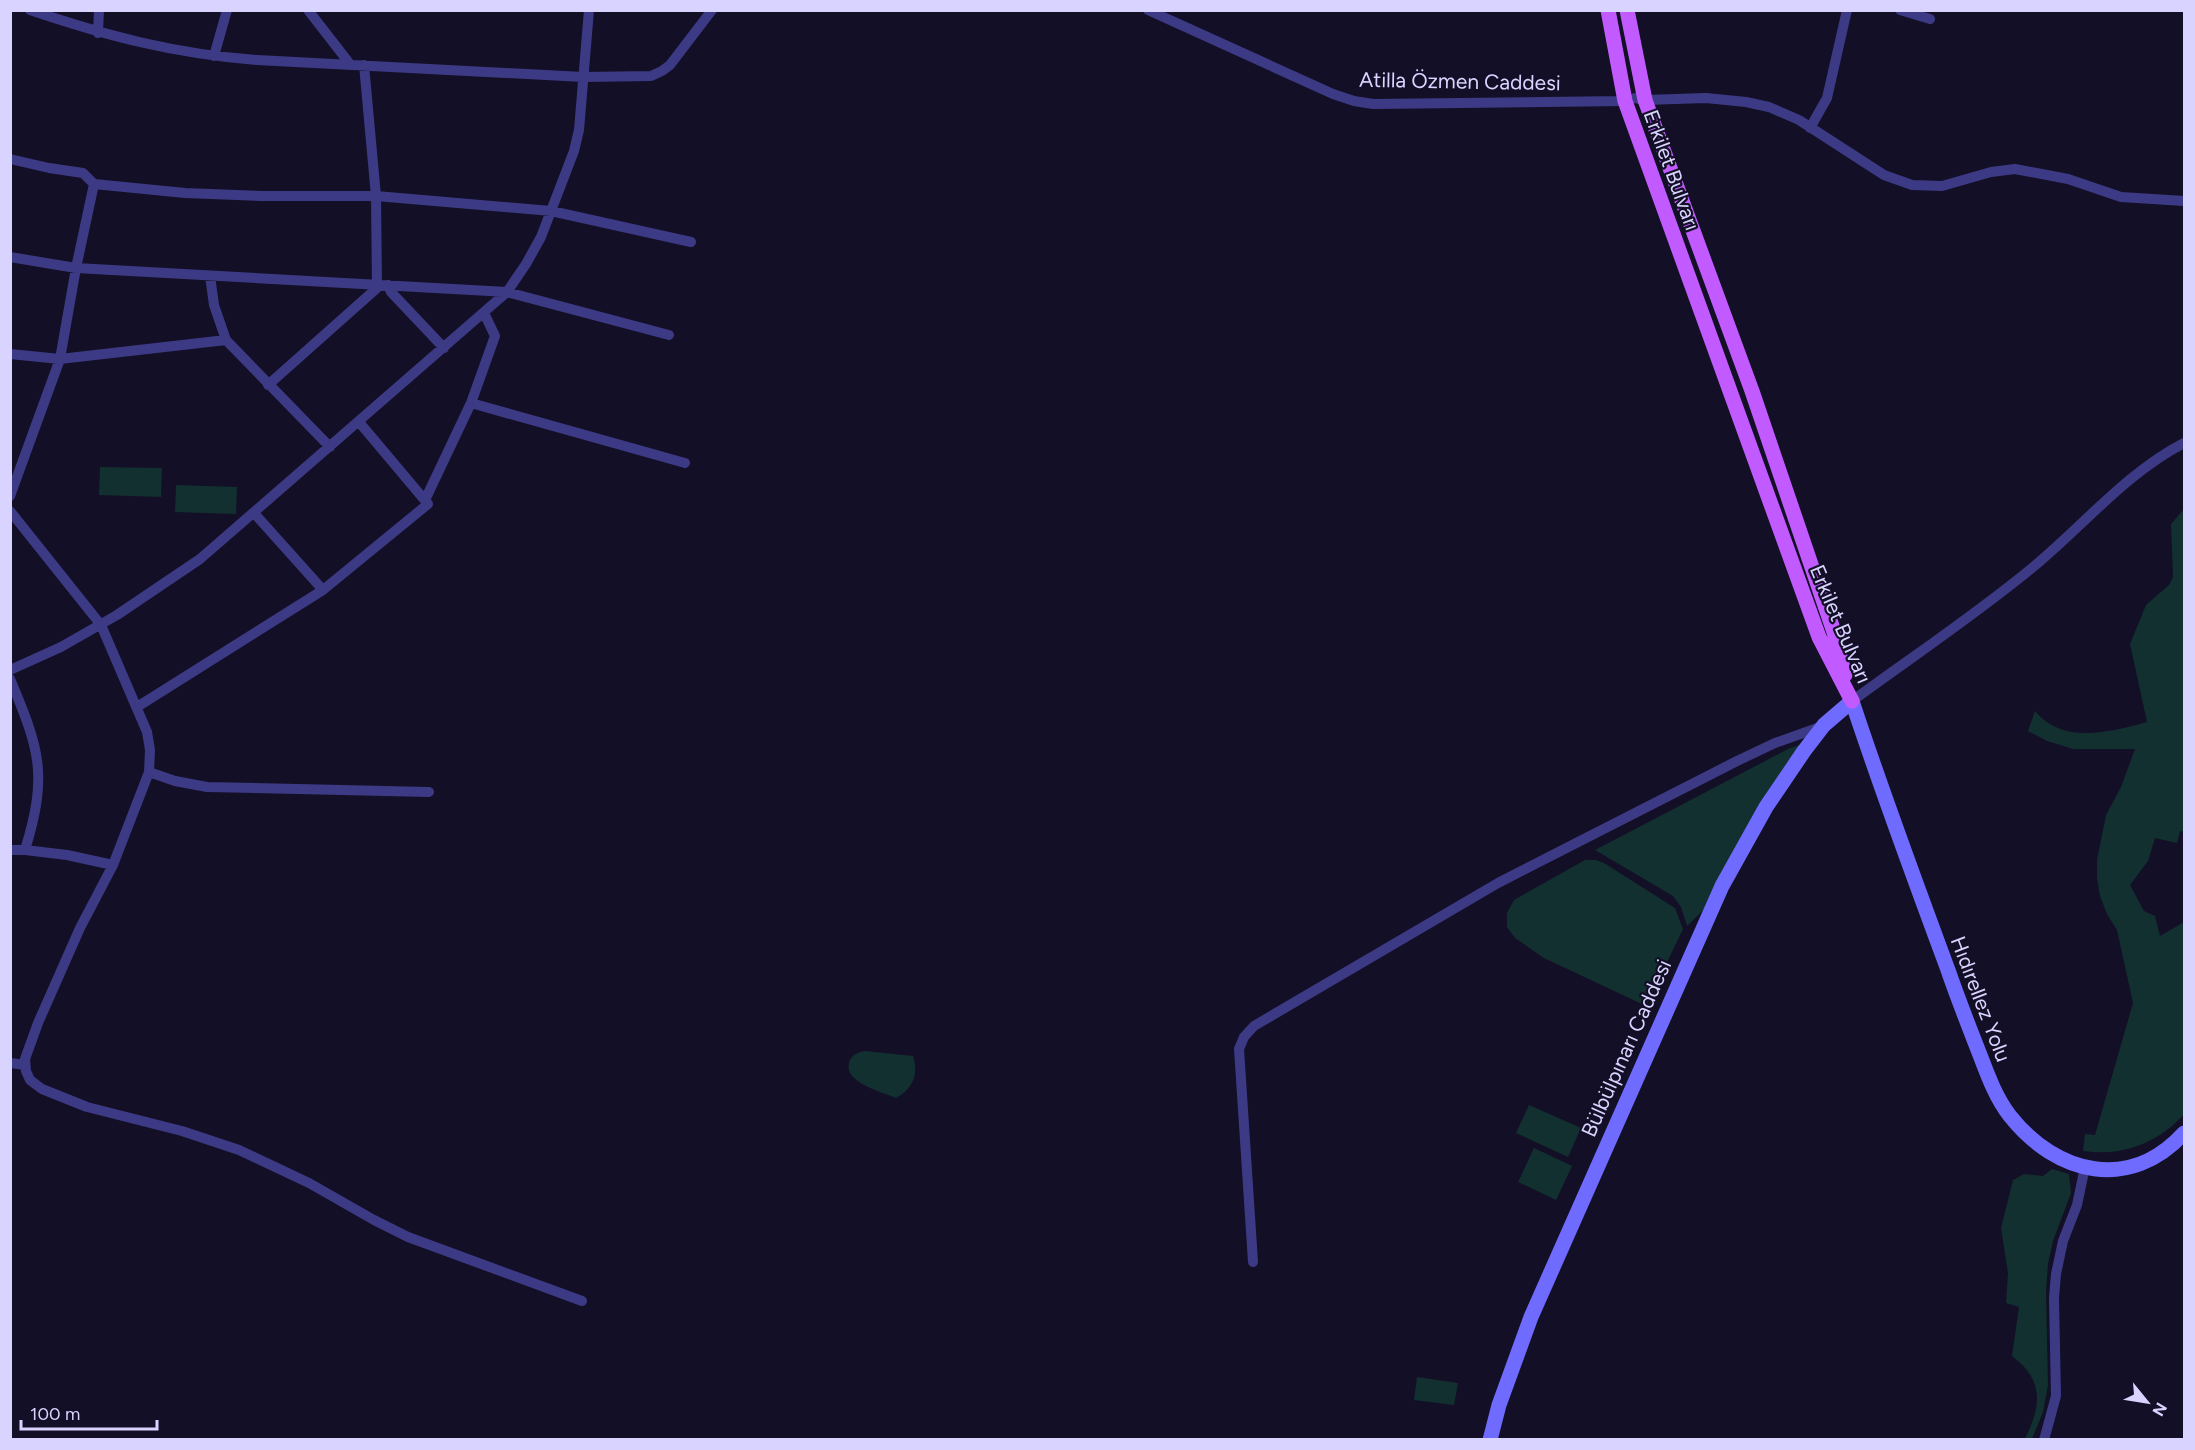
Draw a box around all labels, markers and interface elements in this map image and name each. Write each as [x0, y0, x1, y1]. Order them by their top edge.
street label: Atilla Özmen Caddesi [1359, 67, 1561, 95]
street label: Erkilet Bulvarı [1639, 106, 1705, 234]
street label: Erkilet Bulvarı [1805, 561, 1877, 687]
street label: Hıdırellez Yolu [1946, 933, 2016, 1065]
street label: Bülbülpınarı Caddesi [1576, 956, 1676, 1140]
north arrow [2117, 1372, 2177, 1432]
scale bar [21, 1393, 158, 1431]
text: N [2148, 1399, 2171, 1419]
text: 100 m [30, 1403, 80, 1425]

